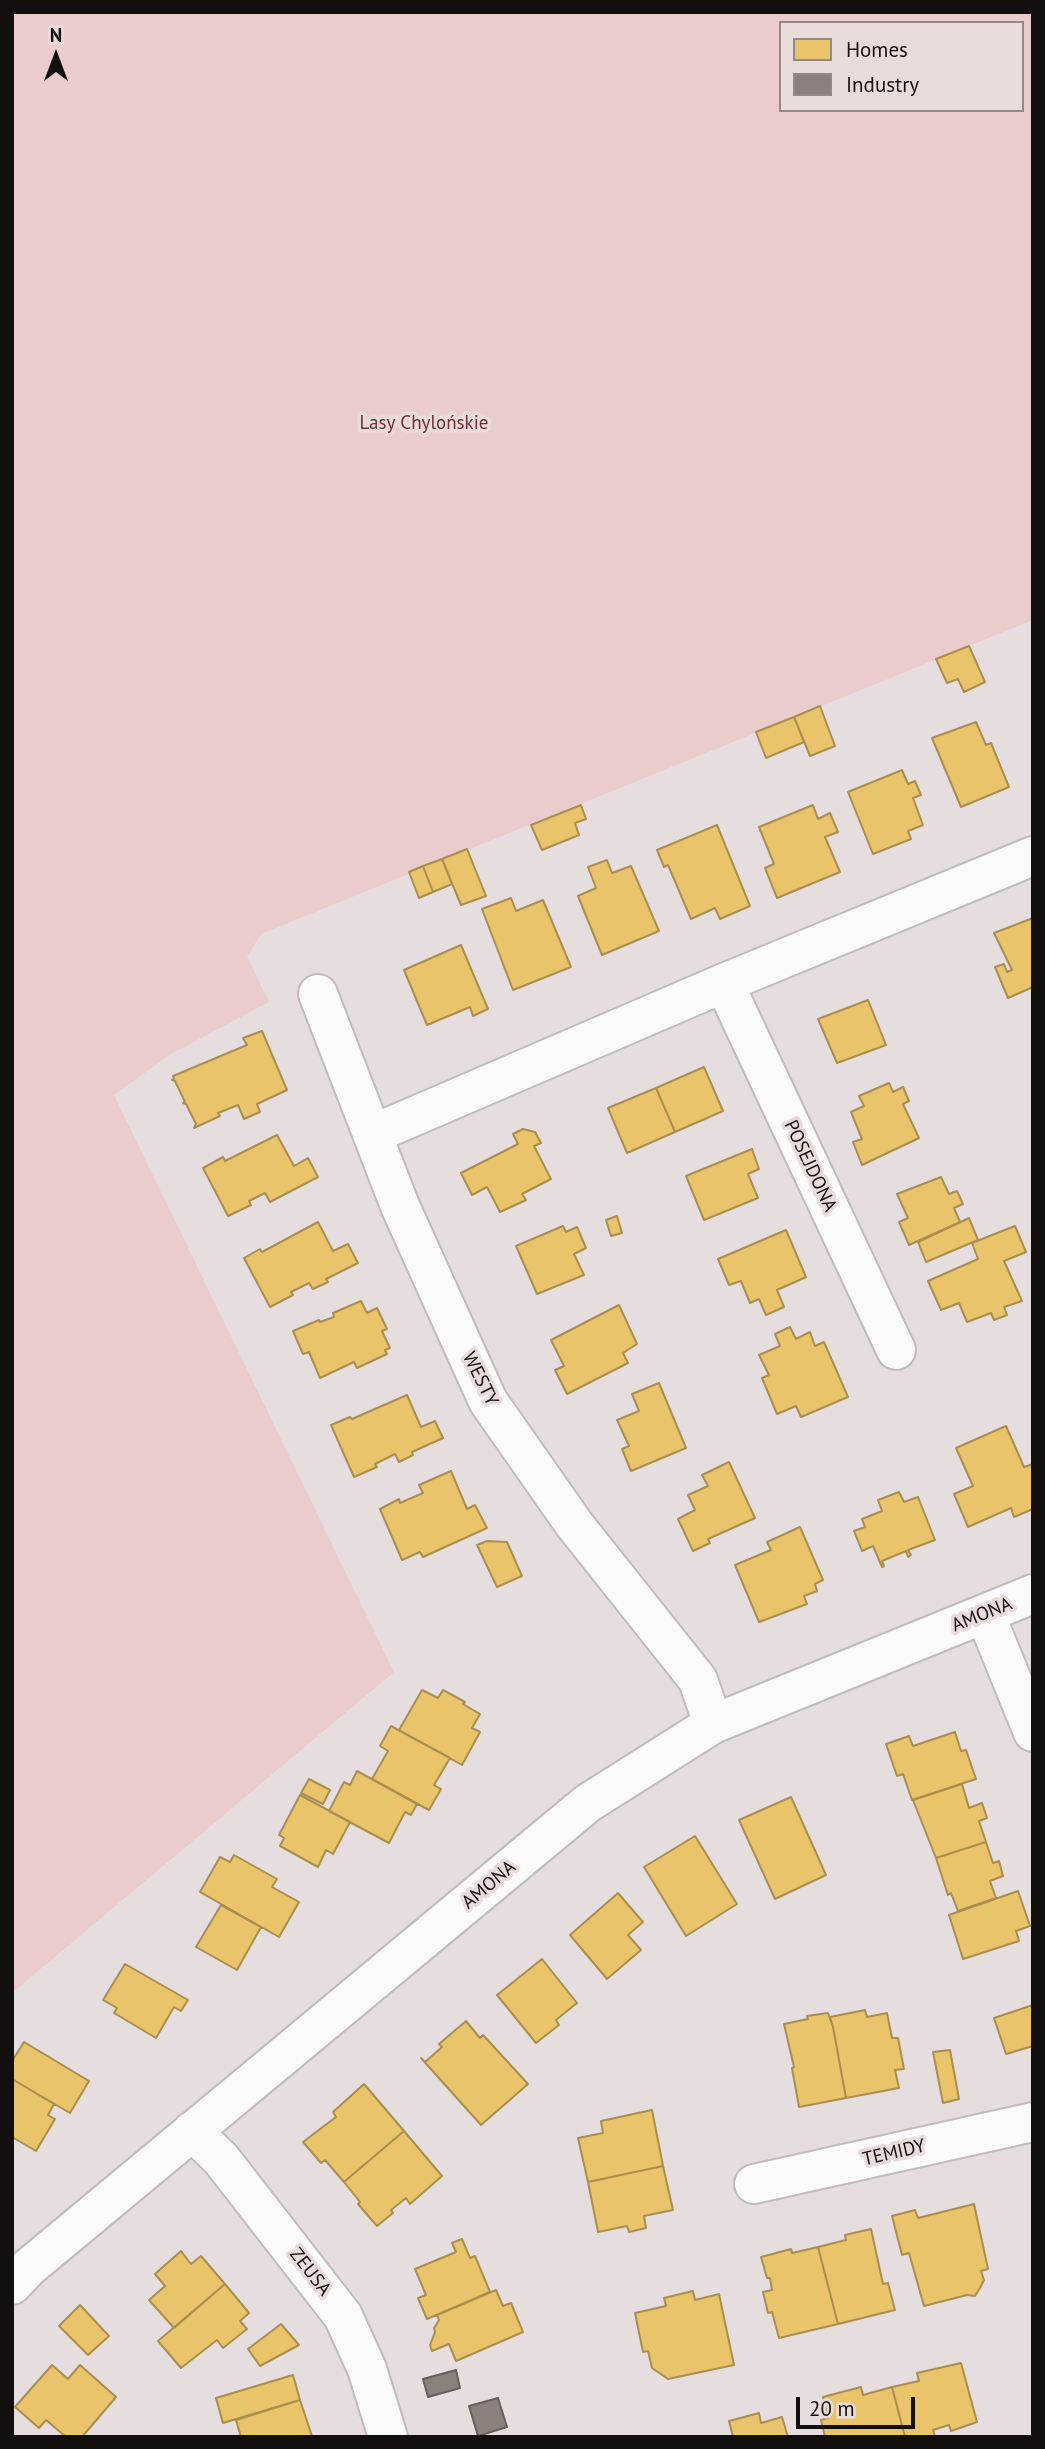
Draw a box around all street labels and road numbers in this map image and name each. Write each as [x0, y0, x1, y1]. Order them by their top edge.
street label: POSEJDONA [779, 1117, 841, 1215]
street label: WESTY [457, 1348, 503, 1410]
street label: AMONA [949, 1593, 1015, 1637]
street label: AMONA [458, 1856, 520, 1914]
street label: TEMIDY [860, 2135, 928, 2171]
street label: ZEUSA [284, 2244, 336, 2300]

